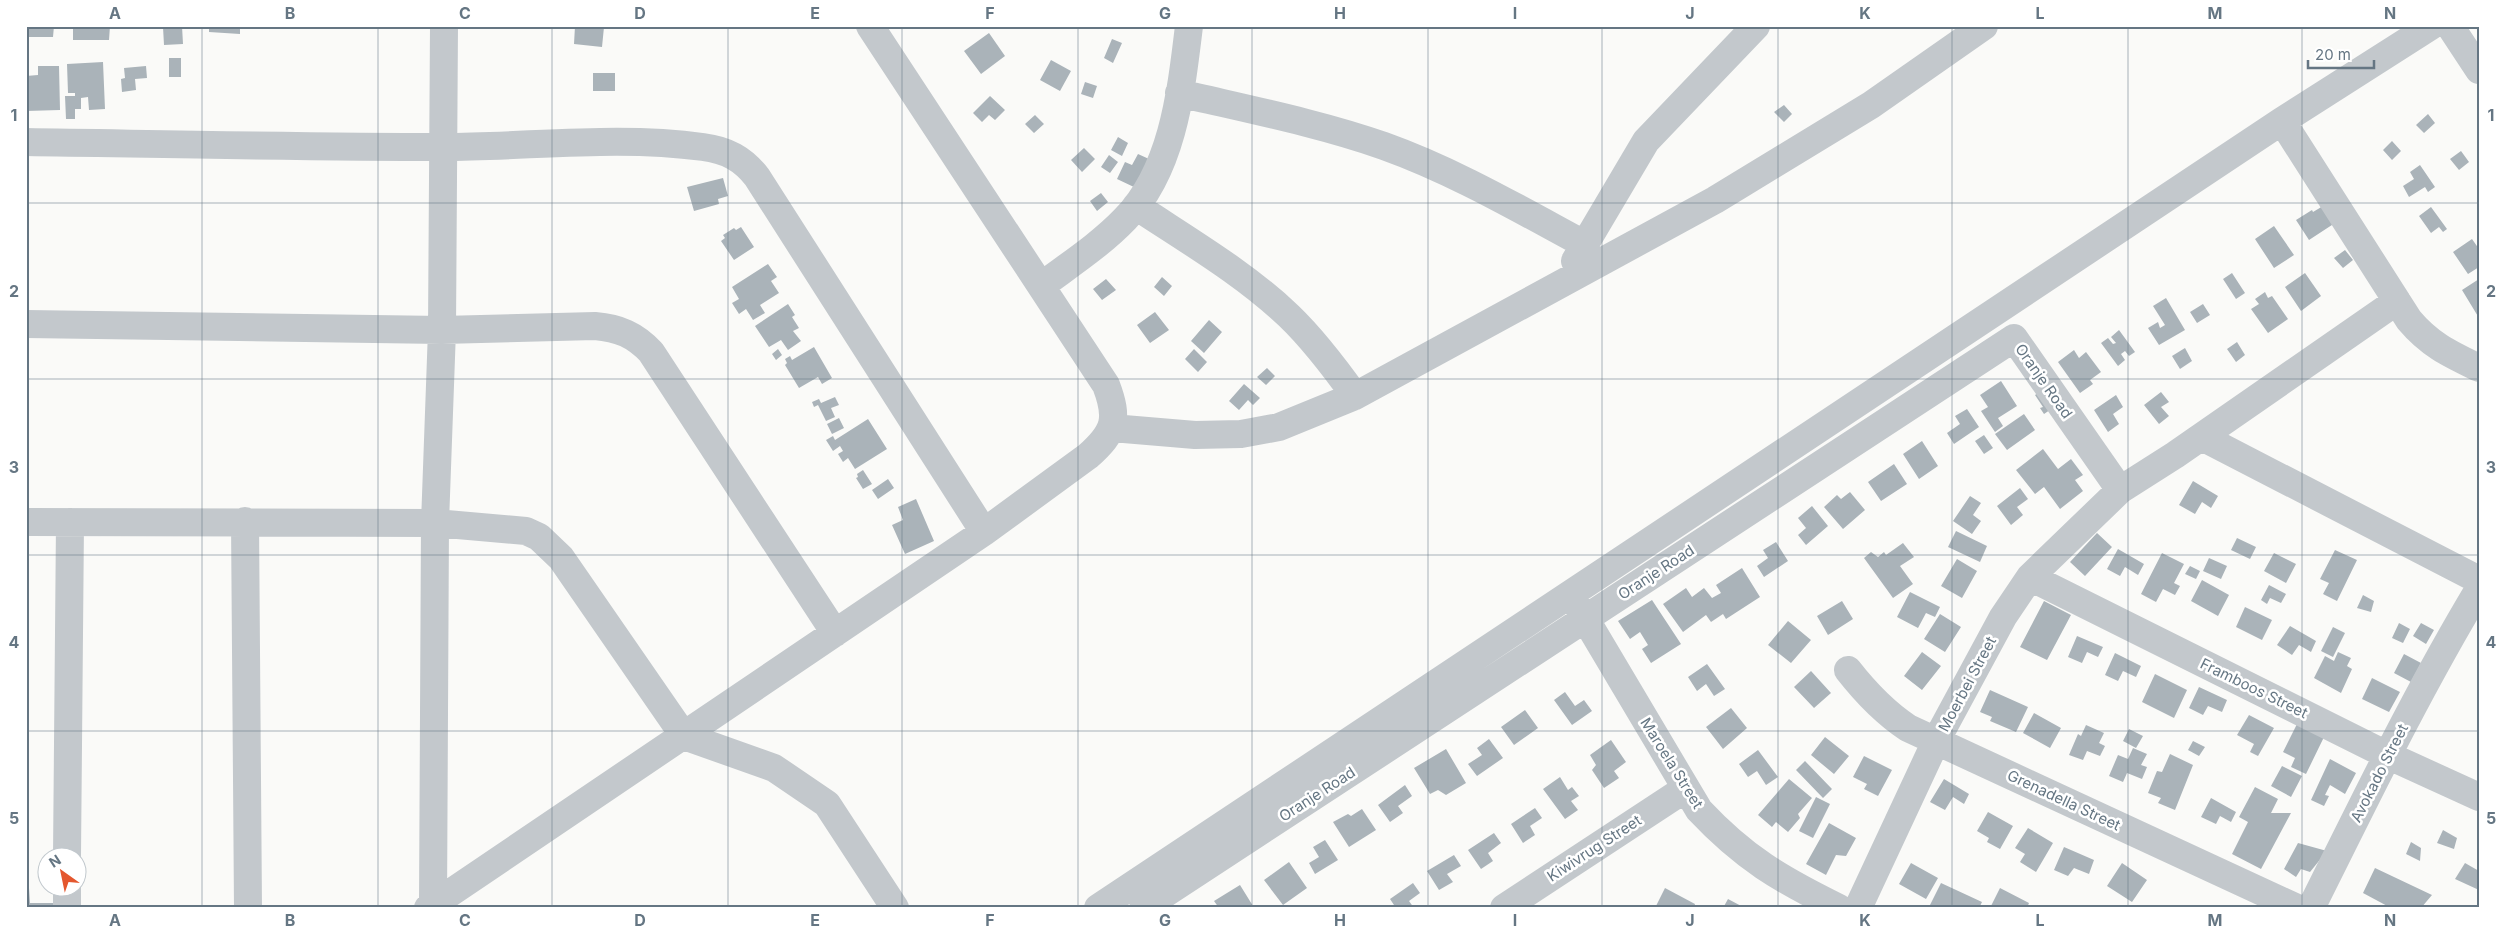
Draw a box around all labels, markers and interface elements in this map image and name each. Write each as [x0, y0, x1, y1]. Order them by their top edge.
text: A [109, 3, 121, 23]
text: B [285, 3, 295, 23]
text: C [459, 3, 471, 23]
text: D [634, 3, 646, 23]
text: E [810, 3, 820, 23]
text: F [985, 3, 995, 23]
text: G [1159, 3, 1171, 23]
text: H [1334, 3, 1346, 23]
text: I [1513, 3, 1517, 23]
text: J [1685, 3, 1695, 23]
text: K [1859, 3, 1871, 23]
text: L [2035, 3, 2045, 23]
text: M [2208, 3, 2222, 23]
text: N [2384, 3, 2396, 23]
scale bar [2308, 38, 2374, 70]
text: 20 m [2315, 45, 2351, 64]
text: 1 [11, 105, 17, 125]
text: 1 [2488, 105, 2494, 125]
text: 2 [9, 281, 19, 301]
text: 2 [2486, 281, 2496, 301]
street label: Oranje Road [2011, 340, 2077, 422]
text: 3 [9, 457, 19, 477]
text: 3 [2486, 457, 2496, 477]
street label: Oranje Road [1614, 540, 1698, 604]
text: 4 [9, 632, 20, 652]
text: 4 [2486, 632, 2497, 652]
street label: Moerbei Street [1934, 633, 2000, 735]
street label: Framboos Street [2197, 654, 2311, 722]
street label: Maroela Street [1636, 714, 1708, 812]
street label: Avokado Street [2346, 721, 2412, 825]
street label: Oranje Road [1275, 762, 1359, 826]
street label: Grenadella Street [2004, 765, 2124, 835]
text: 5 [9, 808, 19, 828]
text: 5 [2486, 808, 2496, 828]
street label: Kiwivrug Street [1543, 810, 1645, 886]
north arrow [38, 846, 88, 896]
text: N [46, 851, 64, 871]
text: A [109, 910, 121, 930]
text: B [285, 910, 295, 930]
text: C [459, 910, 471, 930]
text: D [634, 910, 646, 930]
text: E [810, 910, 820, 930]
text: F [985, 910, 995, 930]
text: G [1159, 910, 1171, 930]
text: H [1334, 910, 1346, 930]
text: I [1513, 910, 1517, 930]
text: J [1685, 910, 1695, 930]
text: K [1859, 910, 1871, 930]
text: L [2035, 910, 2045, 930]
text: M [2208, 910, 2222, 930]
text: N [2384, 910, 2396, 930]

